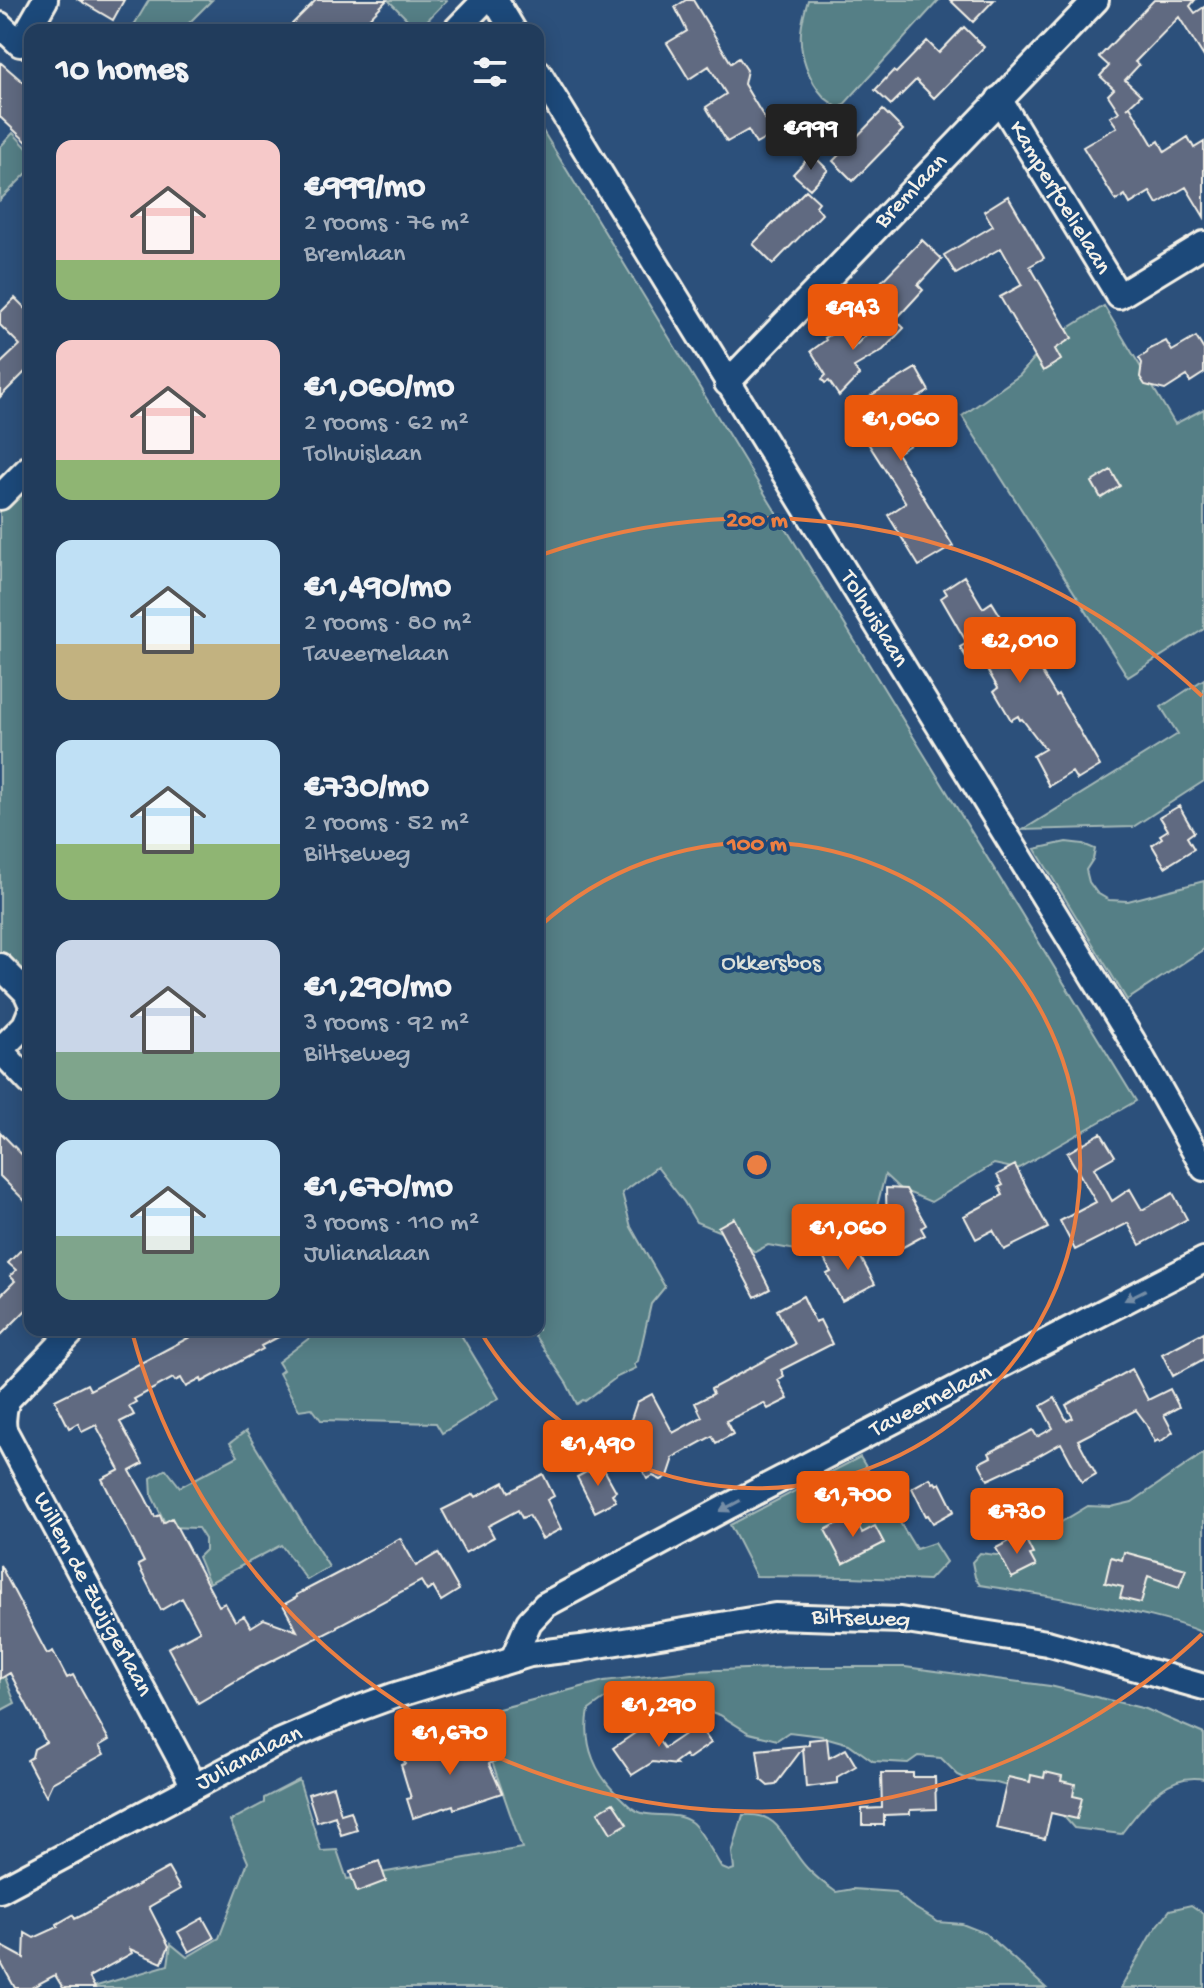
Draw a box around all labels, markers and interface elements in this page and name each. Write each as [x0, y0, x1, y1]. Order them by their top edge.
icon: filters [468, 50, 512, 94]
text: 10 homes [56, 52, 187, 92]
pin: €999 [764, 104, 858, 172]
text: €999 [784, 114, 838, 145]
street label: Kamperfoelielaan [1002, 116, 1117, 281]
street label: Bremlaan [868, 147, 955, 236]
text: €999/mo [304, 169, 425, 209]
icon: home [120, 172, 216, 268]
text: 2 rooms · 76 m² [304, 209, 469, 240]
text: Bremlaan [304, 240, 405, 271]
pin: €943 [806, 284, 900, 352]
text: €943 [826, 294, 880, 325]
text: €1,060/mo [304, 369, 454, 409]
icon: home [120, 372, 216, 468]
pin: €1,060 [836, 395, 966, 463]
text: €1,060 [863, 405, 939, 436]
text: 2 rooms · 62 m² [304, 409, 468, 440]
text: Tolhuislaan [304, 440, 422, 471]
text: 200 m [726, 507, 788, 536]
street label: Tolhuislaan [832, 564, 915, 674]
text: €1,490/mo [304, 569, 451, 609]
icon: home [120, 572, 216, 668]
text: 2 rooms · 80 m² [304, 609, 472, 640]
pin: €2,010 [955, 617, 1085, 685]
text: €2,010 [982, 627, 1058, 658]
text: Taveernelaan [304, 640, 449, 671]
text: €730/mo [304, 769, 429, 809]
icon: home [120, 772, 216, 868]
text: 2 rooms · 52 m² [304, 809, 469, 840]
text: 100 m [726, 831, 787, 860]
text: Biltseweg [304, 840, 411, 871]
park label: Okkersbos [721, 950, 822, 979]
text: €1,290/mo [304, 969, 452, 1009]
icon: home [120, 972, 216, 1068]
text: 3 rooms · 92 m² [304, 1009, 469, 1040]
text: Biltseweg [304, 1040, 411, 1071]
centre of rings [743, 1151, 771, 1179]
text: €1,670/mo [304, 1169, 453, 1209]
icon: home [120, 1172, 216, 1268]
pin: €1,060 [783, 1204, 913, 1272]
text: 3 rooms · 110 m² [304, 1209, 479, 1240]
text: €1,060 [810, 1214, 886, 1245]
text: Julianalaan [304, 1240, 430, 1271]
one-way arrow [1123, 1289, 1146, 1302]
street label: Taveernelaan [863, 1358, 997, 1446]
pin: €1,490 [533, 1420, 663, 1488]
text: €1,490 [561, 1430, 635, 1461]
pin: €1,700 [788, 1471, 918, 1539]
text: €1,700 [814, 1481, 892, 1512]
street label: Willem de Zwijgerlaan [26, 1487, 159, 1702]
pin: €730 [970, 1488, 1064, 1556]
one-way arrow [719, 1498, 741, 1512]
text: €730 [988, 1498, 1046, 1529]
street label: Biltseweg [810, 1603, 912, 1636]
pin: €1,290 [594, 1681, 724, 1749]
text: €1,290 [622, 1691, 696, 1722]
pin: €1,670 [385, 1709, 515, 1777]
street label: Julianalaan [191, 1719, 308, 1798]
text: €1,670 [412, 1719, 488, 1750]

